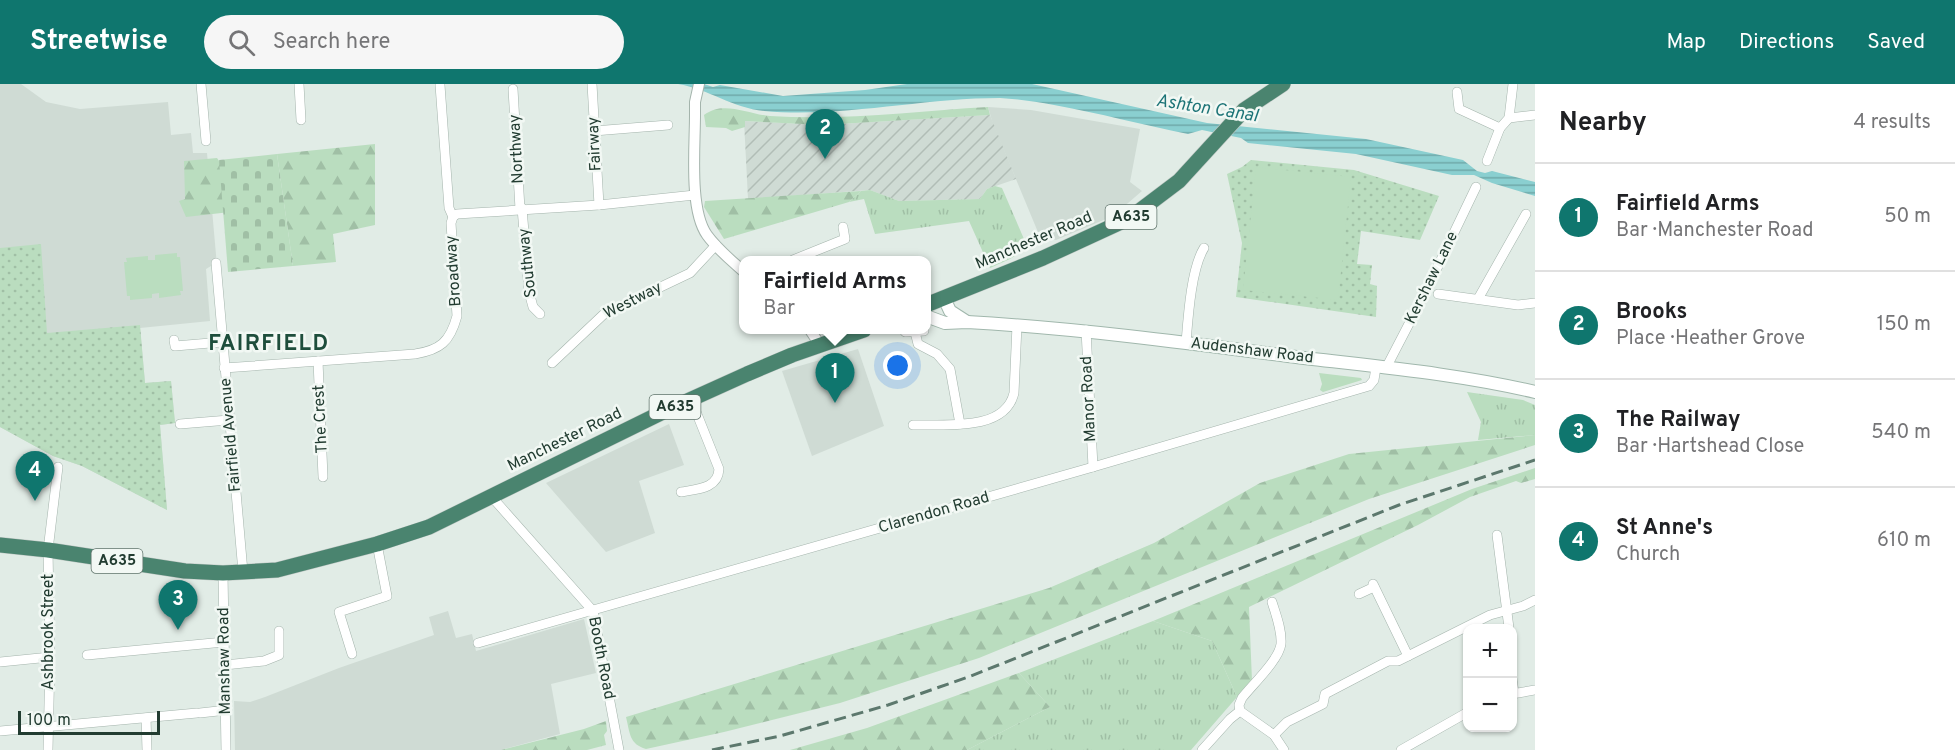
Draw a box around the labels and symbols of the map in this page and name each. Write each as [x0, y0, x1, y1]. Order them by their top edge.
water label: Ashton Canal [1154, 90, 1261, 129]
pin: 2 [806, 110, 844, 159]
street label: Northway [505, 114, 529, 184]
street label: Fairway [584, 116, 606, 172]
road number: A635 [1106, 205, 1156, 229]
street label: Manchester Road [973, 207, 1095, 275]
street label: Southway [514, 227, 542, 299]
street label: Kershaw Lane [1401, 228, 1463, 328]
street label: Broadway [442, 235, 466, 307]
street label: Westway [600, 278, 666, 324]
district label: FAIRFIELD [208, 331, 330, 358]
street label: Audenshaw Road [1189, 334, 1315, 368]
your location [883, 351, 912, 380]
pin: 1 [816, 354, 854, 403]
street label: Manor Road [1077, 355, 1101, 443]
street label: Fairfield Avenue [216, 377, 246, 493]
street label: The Crest [309, 384, 333, 454]
road number: A635 [650, 395, 700, 419]
street label: Manchester Road [504, 404, 626, 476]
pin: 4 [15, 452, 54, 501]
street label: Clarendon Road [876, 488, 992, 538]
road number: A635 [92, 549, 142, 573]
street label: Ashbrook Street [39, 574, 59, 690]
pin: 3 [158, 580, 198, 630]
street label: Manshaw Road [214, 607, 236, 715]
street label: Booth Road [583, 615, 619, 701]
scale bar [18, 708, 160, 736]

